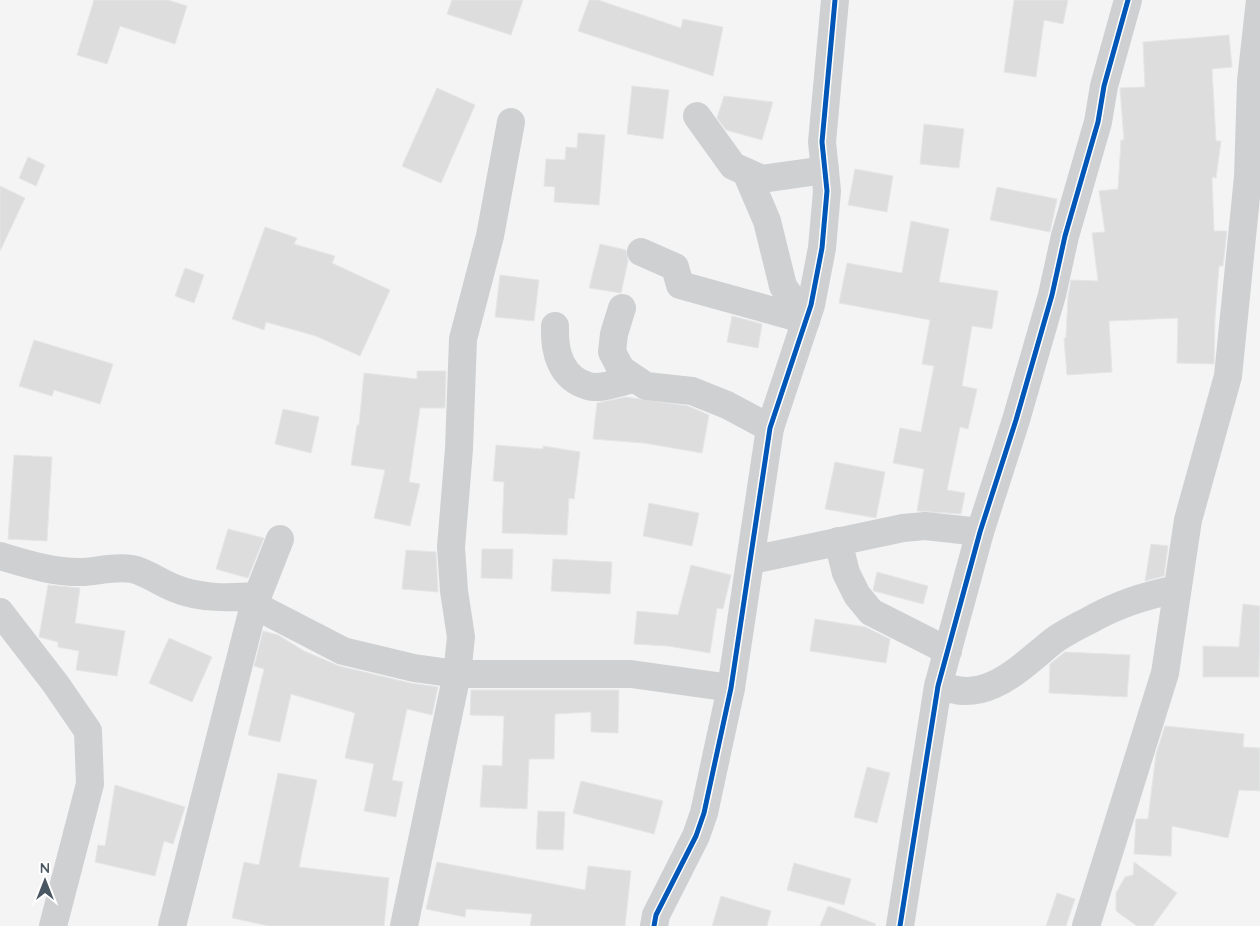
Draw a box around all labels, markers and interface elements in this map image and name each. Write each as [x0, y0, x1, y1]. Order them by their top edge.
north arrow [20, 856, 70, 906]
text: N [40, 859, 50, 877]

